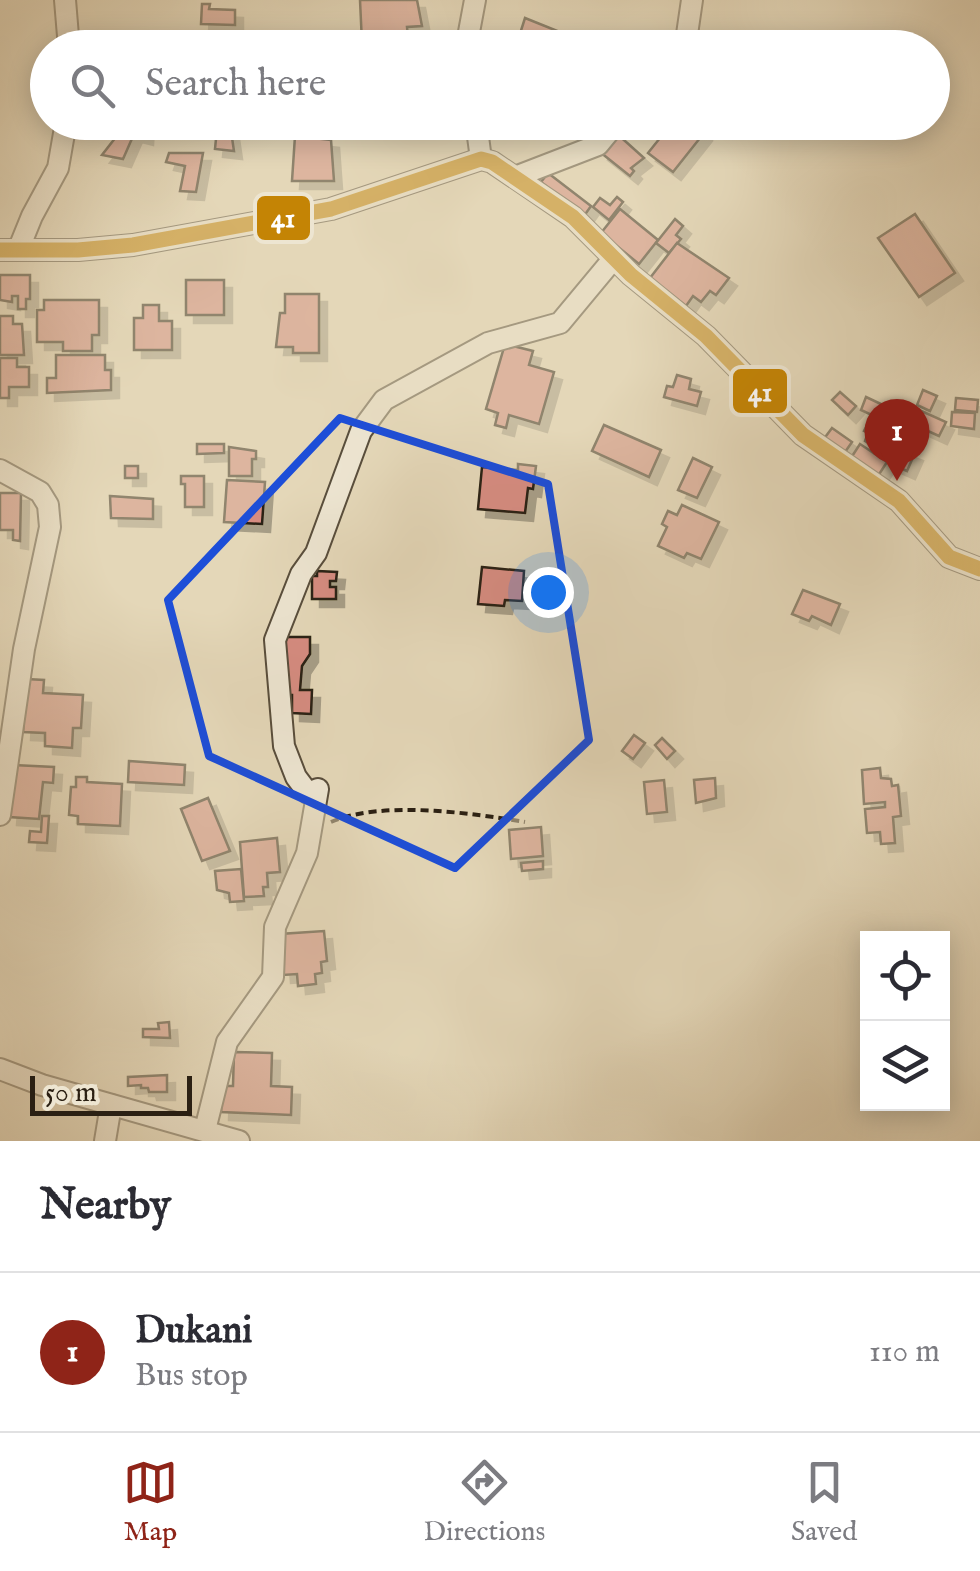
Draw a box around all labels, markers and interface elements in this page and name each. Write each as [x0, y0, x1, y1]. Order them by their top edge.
search box [30, 30, 950, 140]
icon: search [65, 58, 120, 113]
text: Search here [145, 61, 326, 109]
line badge: 41 [255, 194, 312, 242]
text: 41 [271, 202, 295, 237]
line badge: 41 [731, 367, 789, 415]
text: 41 [748, 376, 772, 411]
pin: 1 [864, 398, 930, 481]
your location [523, 567, 574, 618]
map controls [860, 931, 950, 1111]
button: locate [860, 931, 950, 1021]
button: layers [860, 1021, 950, 1111]
scale bar [30, 1071, 192, 1116]
text: 50 m [45, 1076, 97, 1111]
text: Nearby [40, 1180, 171, 1233]
text: Dukani [135, 1308, 252, 1356]
text: 1 [67, 1332, 78, 1373]
text: 110 m [869, 1332, 940, 1373]
text: Bus stop [135, 1356, 248, 1397]
tab: Map [123, 1455, 178, 1550]
tab: Directions [423, 1455, 545, 1550]
tab: Saved [791, 1455, 857, 1550]

